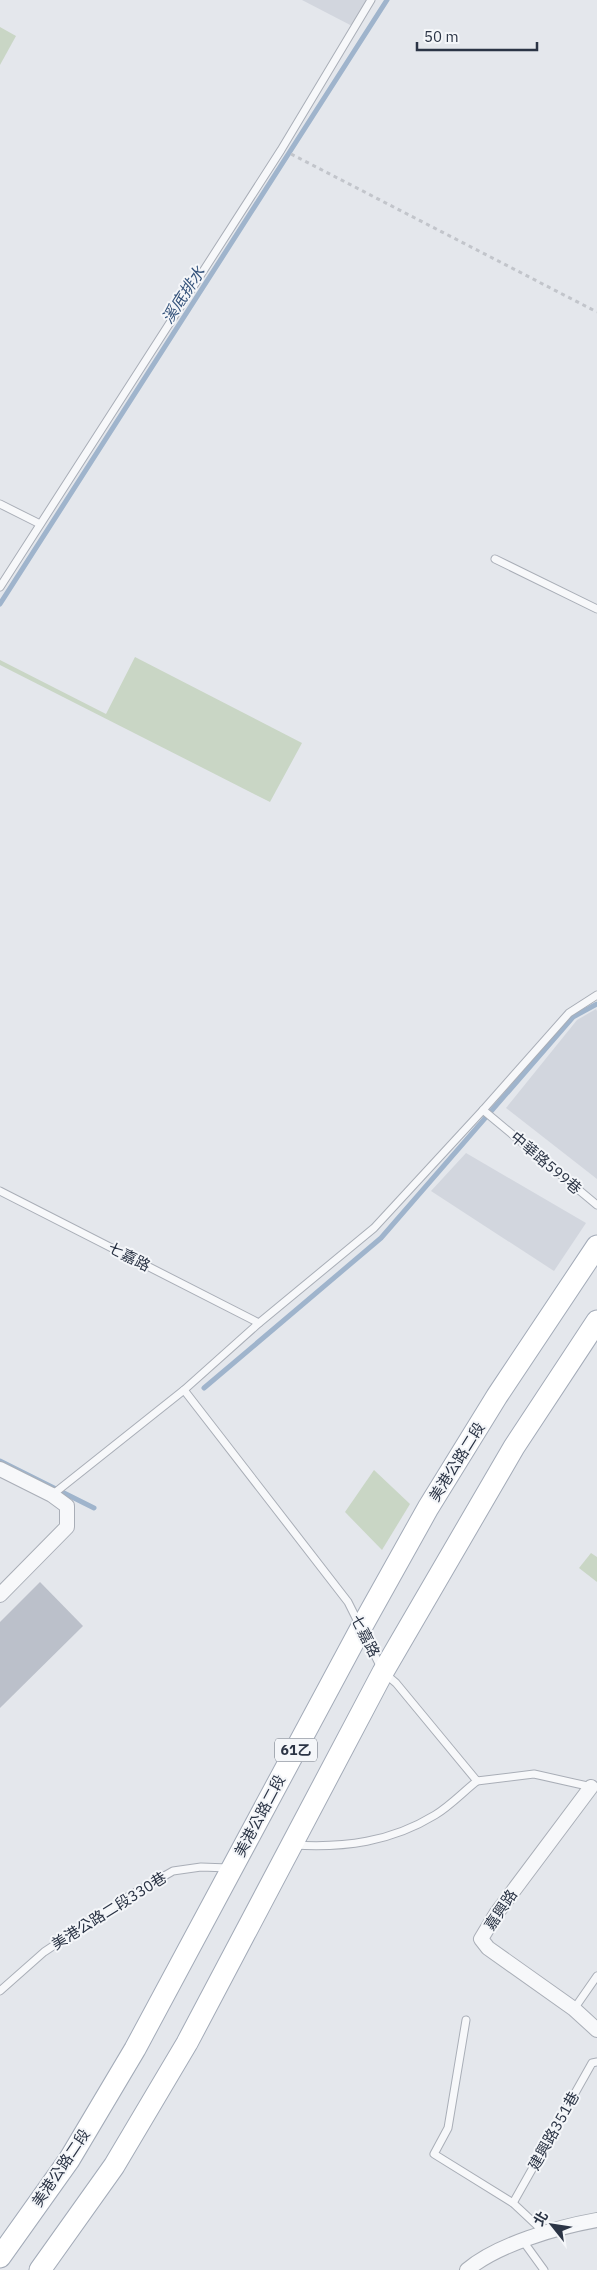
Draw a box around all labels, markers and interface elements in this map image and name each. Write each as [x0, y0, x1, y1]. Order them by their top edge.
scale bar [417, 20, 537, 52]
text: 50 m [424, 27, 459, 46]
water label: 溪底排水 [157, 262, 209, 327]
street label: 中華路599巷 [507, 1127, 586, 1198]
street label: 七嘉路 [105, 1238, 154, 1275]
street label: 美港公路二段 [425, 1419, 488, 1505]
street label: 七嘉路 [347, 1611, 384, 1660]
road number: 61乙 [275, 1738, 317, 1762]
street label: 美港公路二段 [230, 1772, 289, 1860]
street label: 美港公路二段330巷 [48, 1868, 170, 1954]
street label: 嘉興路 [480, 1886, 521, 1934]
street label: 建興路351巷 [524, 2088, 583, 2173]
street label: 美港公路二段 [28, 2125, 94, 2210]
north arrow [527, 2200, 577, 2250]
text: 北 [529, 2208, 552, 2229]

